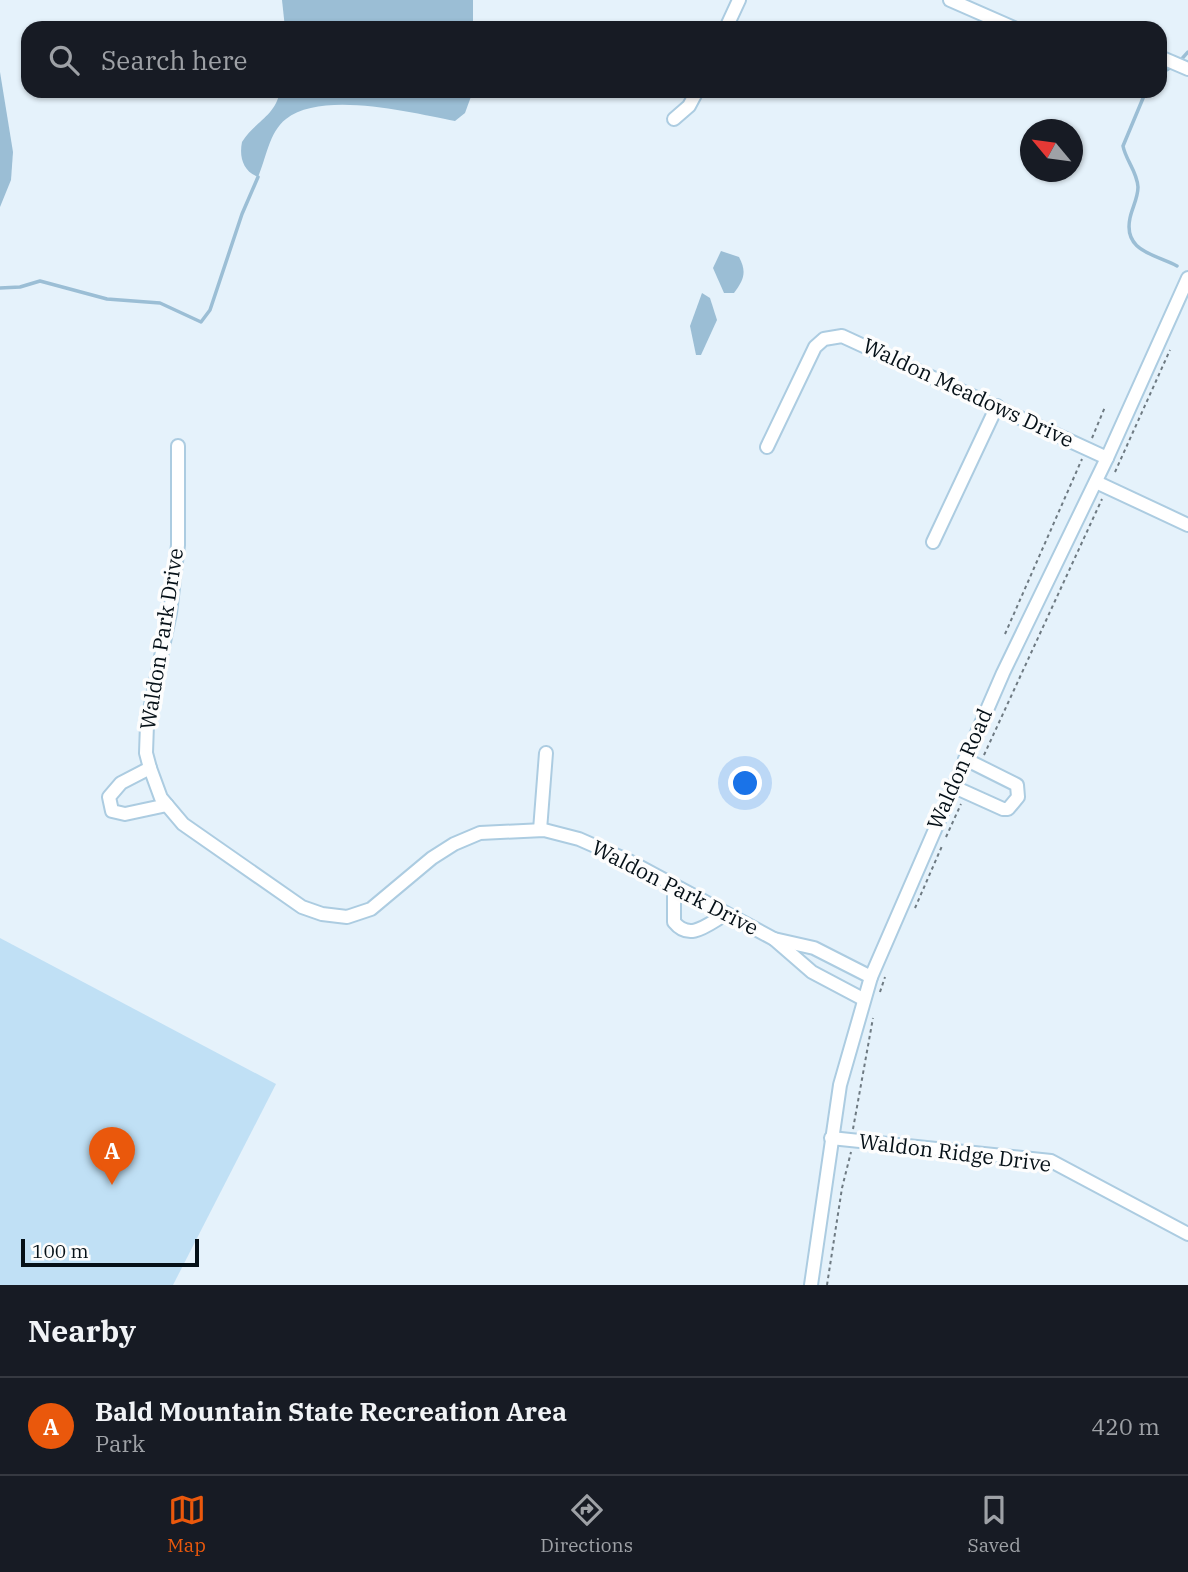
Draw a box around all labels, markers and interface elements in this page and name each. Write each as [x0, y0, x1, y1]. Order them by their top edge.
search box [21, 21, 1167, 98]
icon: search [45, 41, 83, 79]
text: Search here [101, 43, 247, 77]
north arrow [1020, 119, 1083, 182]
street label: Waldon Meadows Drive [858, 331, 1079, 453]
street label: Waldon Park Drive [133, 546, 189, 732]
street label: Waldon Road [920, 703, 998, 834]
your location [728, 766, 762, 800]
street label: Waldon Park Drive [587, 833, 764, 941]
street label: Waldon Ridge Drive [857, 1126, 1053, 1178]
pin: A [89, 1127, 135, 1185]
scale bar [21, 1236, 200, 1268]
text: 100 m [32, 1239, 89, 1263]
text: Nearby [28, 1311, 136, 1350]
text: Bald Mountain State Recreation Area [95, 1394, 567, 1428]
text: A [43, 1411, 59, 1441]
text: 420 m [1091, 1411, 1160, 1441]
text: Park [95, 1428, 145, 1458]
tab: Map [167, 1491, 206, 1557]
tab: Directions [540, 1491, 633, 1557]
tab: Saved [968, 1491, 1021, 1557]

